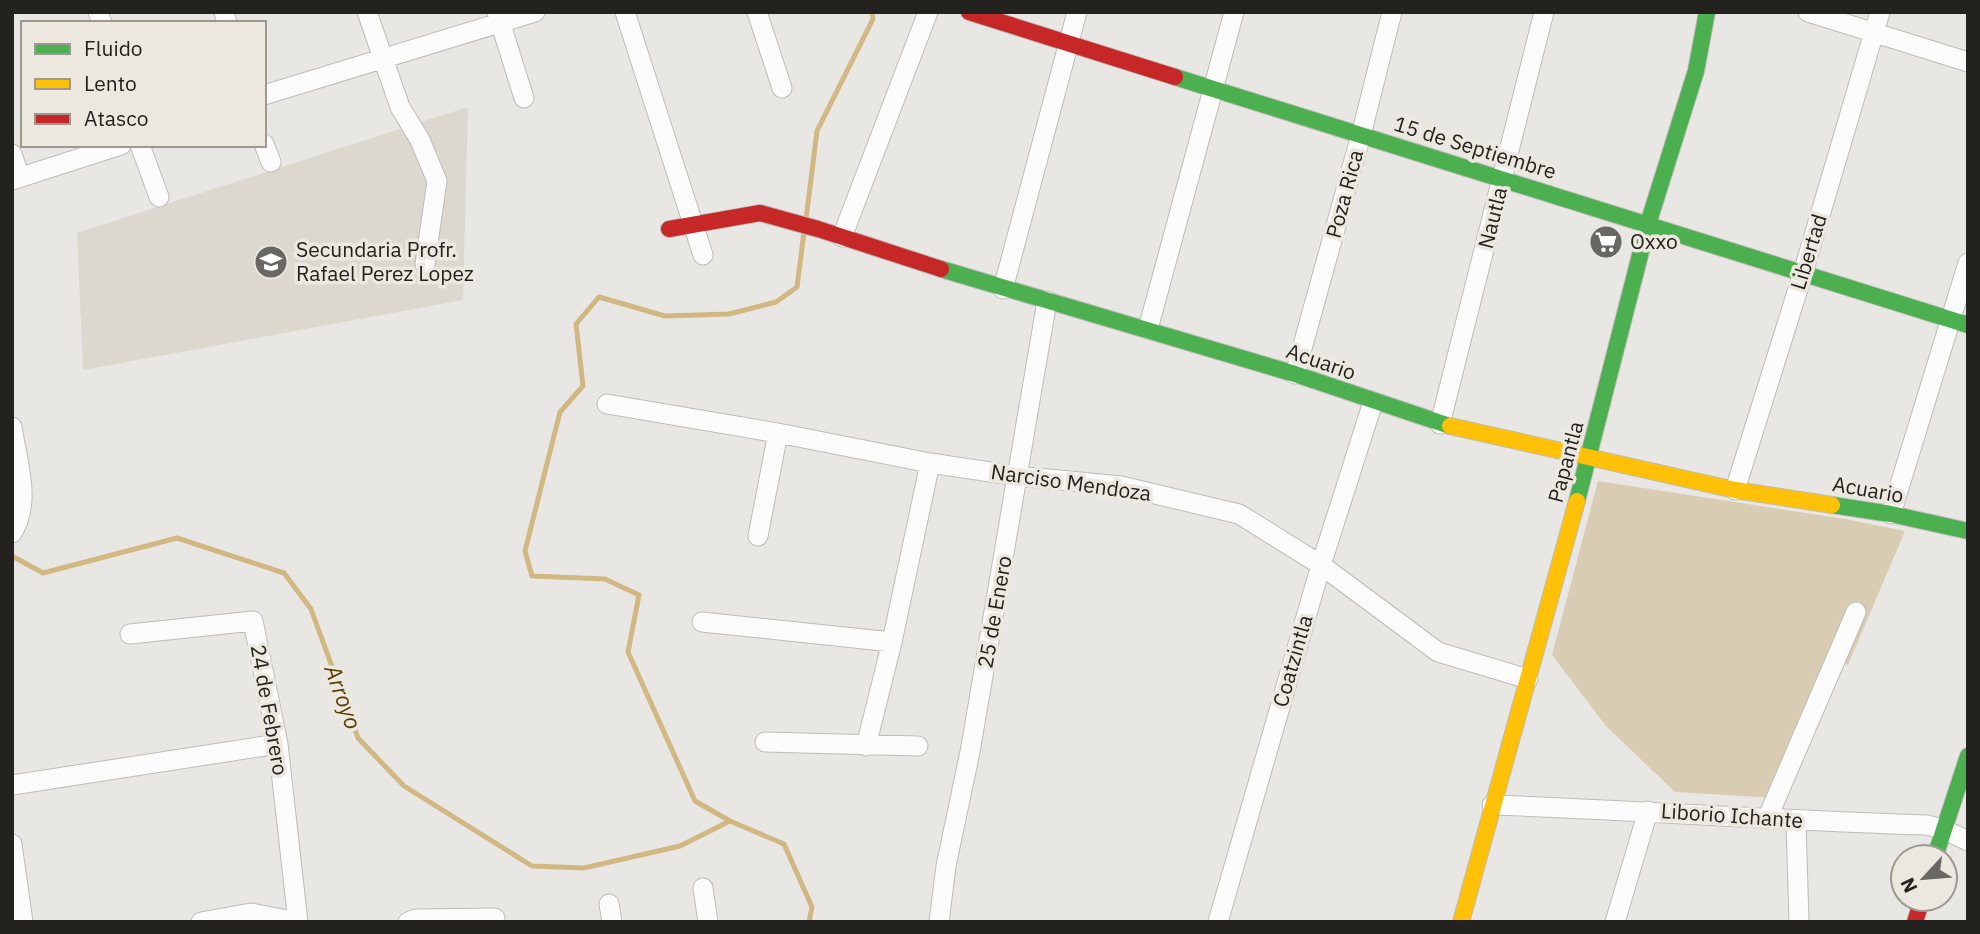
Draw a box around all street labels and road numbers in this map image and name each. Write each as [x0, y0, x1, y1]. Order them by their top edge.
street label: 15 de Septiembre [1391, 109, 1560, 185]
street label: Poza Rica [1319, 146, 1369, 241]
street label: Nautla [1471, 184, 1513, 251]
street label: Libertad [1783, 210, 1833, 293]
street label: Acuario [1283, 336, 1360, 386]
street label: Papantla [1541, 418, 1589, 506]
street label: Narciso Mendoza [989, 457, 1153, 507]
street label: Acuario [1830, 469, 1906, 509]
street label: 25 de Enero [970, 553, 1018, 670]
street label: Coatzintla [1266, 611, 1319, 710]
street label: 24 de Febrero [245, 642, 295, 777]
street label: Liborio Ichante [1660, 796, 1804, 834]

